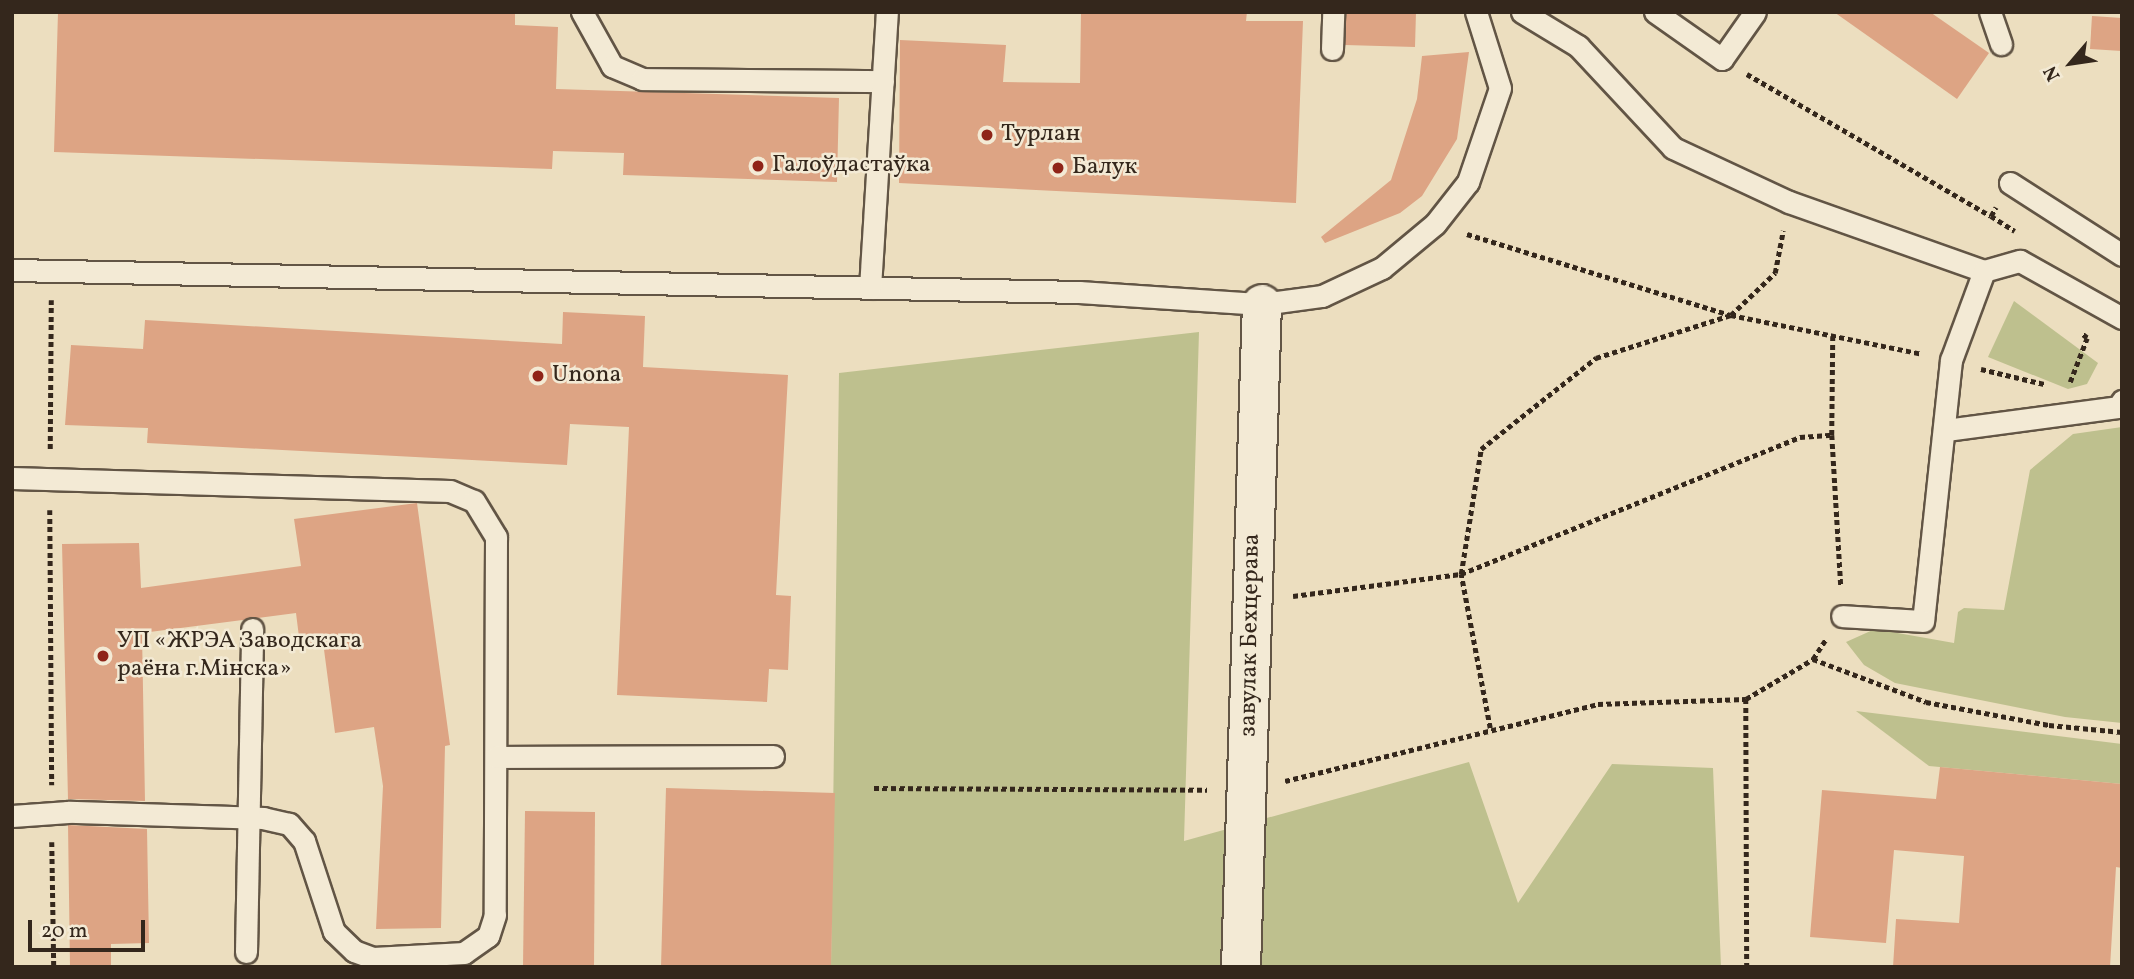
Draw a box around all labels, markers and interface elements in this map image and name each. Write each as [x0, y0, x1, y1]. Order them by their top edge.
north arrow [2036, 28, 2106, 98]
text: N [2038, 61, 2067, 86]
place label: Турлан [1001, 121, 1080, 149]
marker: Турлан [979, 127, 995, 143]
place label: Галоўдастаўка [772, 152, 931, 180]
place label: Балук [1072, 154, 1137, 182]
marker: Галоўдастаўка [750, 158, 766, 174]
marker: Балук [1050, 160, 1066, 176]
place label: Unona [552, 362, 622, 390]
marker: Unona [530, 368, 546, 384]
street label: завулак Бехцерава [1235, 533, 1267, 737]
place label: УП «ЖРЭА Заводскага раёна г.Мінска» [117, 628, 363, 684]
marker: УП «ЖРЭА Заводскага раёна г.Мінска» [95, 648, 111, 664]
scale bar [32, 906, 149, 950]
text: 20 m [41, 917, 87, 946]

